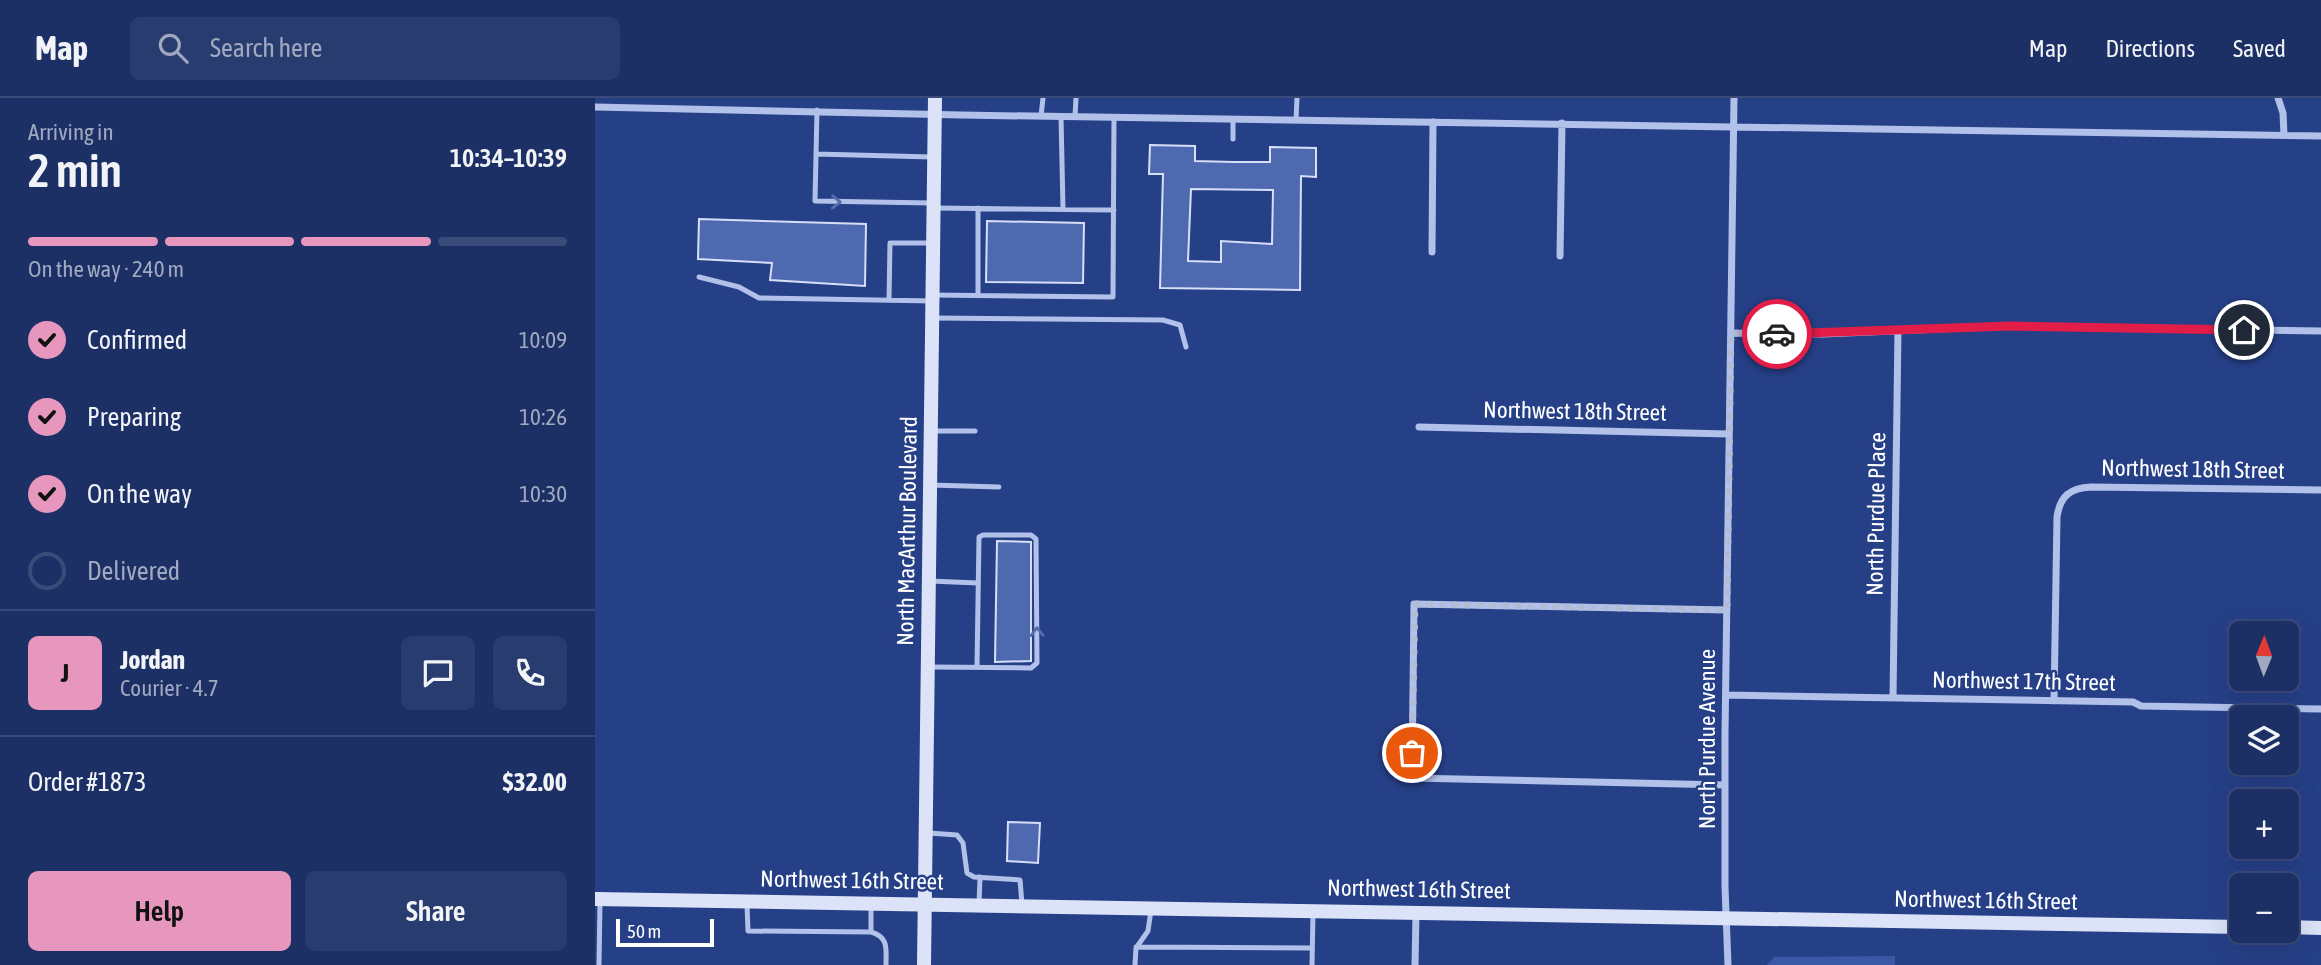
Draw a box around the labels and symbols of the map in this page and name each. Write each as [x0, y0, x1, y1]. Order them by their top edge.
one-way arrow [831, 194, 842, 209]
courier [1742, 299, 1812, 369]
pin [2214, 300, 2274, 360]
street label: Northwest 18th Street [1483, 396, 1667, 426]
street label: North MacArthur Boulevard [892, 416, 922, 646]
street label: North Purdue Place [1862, 432, 1890, 596]
street label: Northwest 18th Street [2101, 454, 2285, 484]
north arrow [2229, 621, 2299, 691]
one-way arrow [1029, 626, 1045, 637]
street label: North Purdue Avenue [1694, 649, 1720, 829]
street label: Northwest 17th Street [1932, 666, 2116, 696]
pin [1382, 723, 1442, 783]
street label: Northwest 16th Street [760, 865, 944, 895]
street label: Northwest 16th Street [1327, 874, 1511, 904]
street label: Northwest 16th Street [1894, 885, 2078, 915]
scale bar [616, 916, 714, 948]

